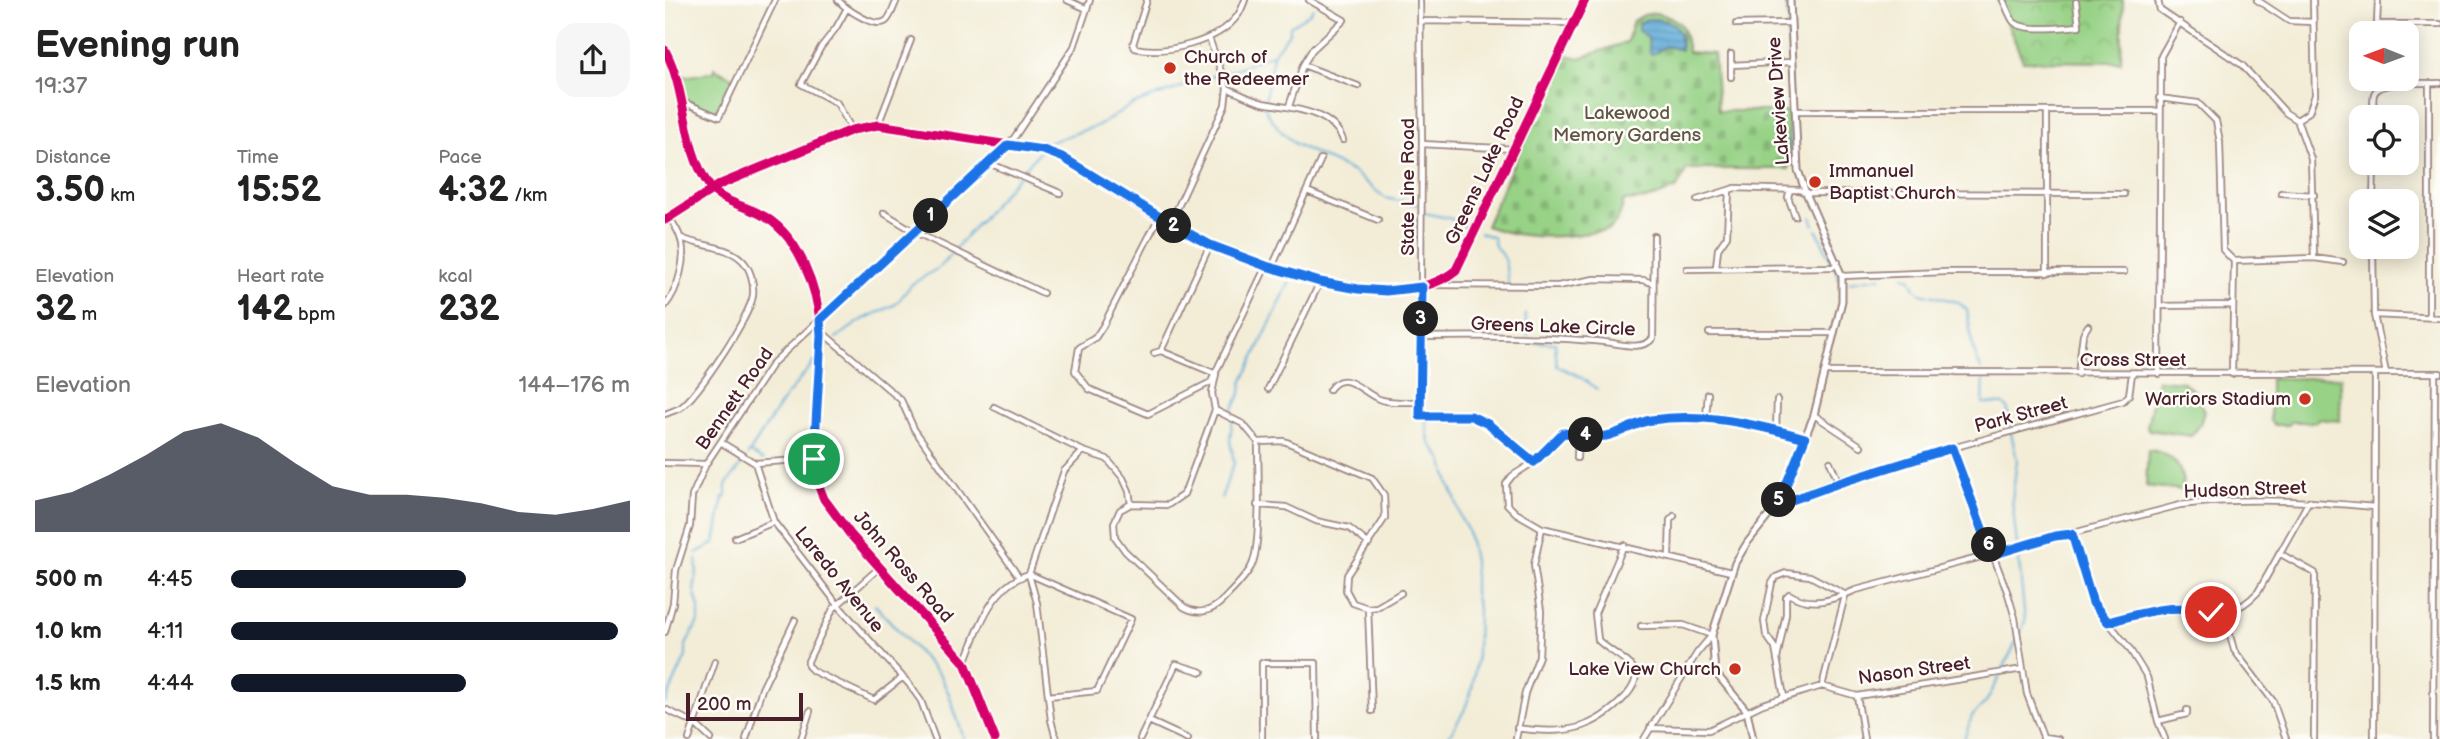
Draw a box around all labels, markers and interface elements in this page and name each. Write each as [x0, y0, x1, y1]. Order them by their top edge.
north arrow [2349, 21, 2419, 91]
map controls [2349, 21, 2419, 259]
text: Evening run [35, 23, 240, 68]
button: share [556, 23, 630, 97]
street label: Lakeview Drive [1763, 36, 1795, 166]
place label: Church of the Redeemer [1184, 46, 1310, 91]
marker: Church of the Redeemer [1162, 60, 1178, 76]
text: 19:37 [35, 72, 87, 100]
street label: Greens Lake Road [1441, 93, 1529, 249]
park label: Lakewood Memory Gardens [1553, 102, 1701, 147]
button: locate [2349, 105, 2419, 175]
street label: State Line Road [1397, 118, 1420, 256]
text: Distance [35, 146, 111, 169]
text: Time [237, 146, 279, 169]
text: Pace [438, 146, 482, 169]
place label: Immanuel Baptist Church [1829, 160, 1956, 205]
text: 3.50 [35, 169, 105, 212]
text: 15:52 [237, 169, 321, 212]
text: 4:32 [438, 169, 509, 212]
marker: Immanuel Baptist Church [1807, 174, 1823, 190]
text: km [105, 184, 135, 207]
text: /km [509, 184, 548, 207]
button: layers [2349, 189, 2419, 259]
pin: 1 [913, 198, 949, 234]
text: 1 [927, 204, 935, 227]
pin: 2 [1156, 208, 1191, 244]
text: 2 [1168, 214, 1179, 237]
text: Elevation [35, 265, 114, 288]
text: Heart rate [237, 265, 324, 288]
text: kcal [438, 265, 472, 288]
text: 32 [35, 288, 76, 331]
text: 142 [237, 288, 293, 331]
text: 232 [438, 288, 500, 331]
pin: 3 [1403, 302, 1439, 336]
text: m [76, 303, 97, 326]
text: bpm [293, 303, 336, 326]
text: 3 [1415, 307, 1426, 330]
street label: Greens Lake Circle [1470, 313, 1636, 341]
street label: Bennett Road [691, 343, 779, 455]
street label: Cross Street [2080, 349, 2186, 372]
text: Elevation [35, 371, 131, 399]
text: 144–176 m [518, 371, 630, 399]
place label: Warriors Stadium [2145, 388, 2291, 411]
marker: Warriors Stadium [2297, 391, 2313, 407]
street label: Park Street [1972, 392, 2070, 438]
pin: 4 [1569, 418, 1604, 452]
text: 4 [1580, 423, 1591, 446]
pin [784, 429, 844, 489]
icon: arrive [795, 440, 833, 478]
street label: Hudson Street [2183, 476, 2307, 504]
pin: 5 [1761, 482, 1797, 518]
text: 5 [1773, 488, 1784, 511]
street label: John Ross Road [848, 506, 958, 628]
street label: Laredo Avenue [789, 522, 889, 638]
pin: 6 [1971, 528, 2007, 562]
text: 6 [1983, 533, 1994, 556]
text: 500 m [35, 565, 103, 593]
text: 4:45 [147, 565, 193, 593]
pin [2181, 582, 2241, 642]
icon: check [2192, 593, 2230, 631]
text: 1.0 km [35, 617, 102, 645]
text: 4:11 [147, 617, 183, 645]
street label: Nason Street [1857, 652, 1972, 690]
place label: Lake View Church [1568, 658, 1721, 681]
marker: Lake View Church [1727, 661, 1743, 677]
text: 1.5 km [35, 669, 101, 697]
text: 4:44 [147, 669, 194, 697]
scale bar [686, 690, 803, 722]
text: 200 m [697, 693, 751, 716]

